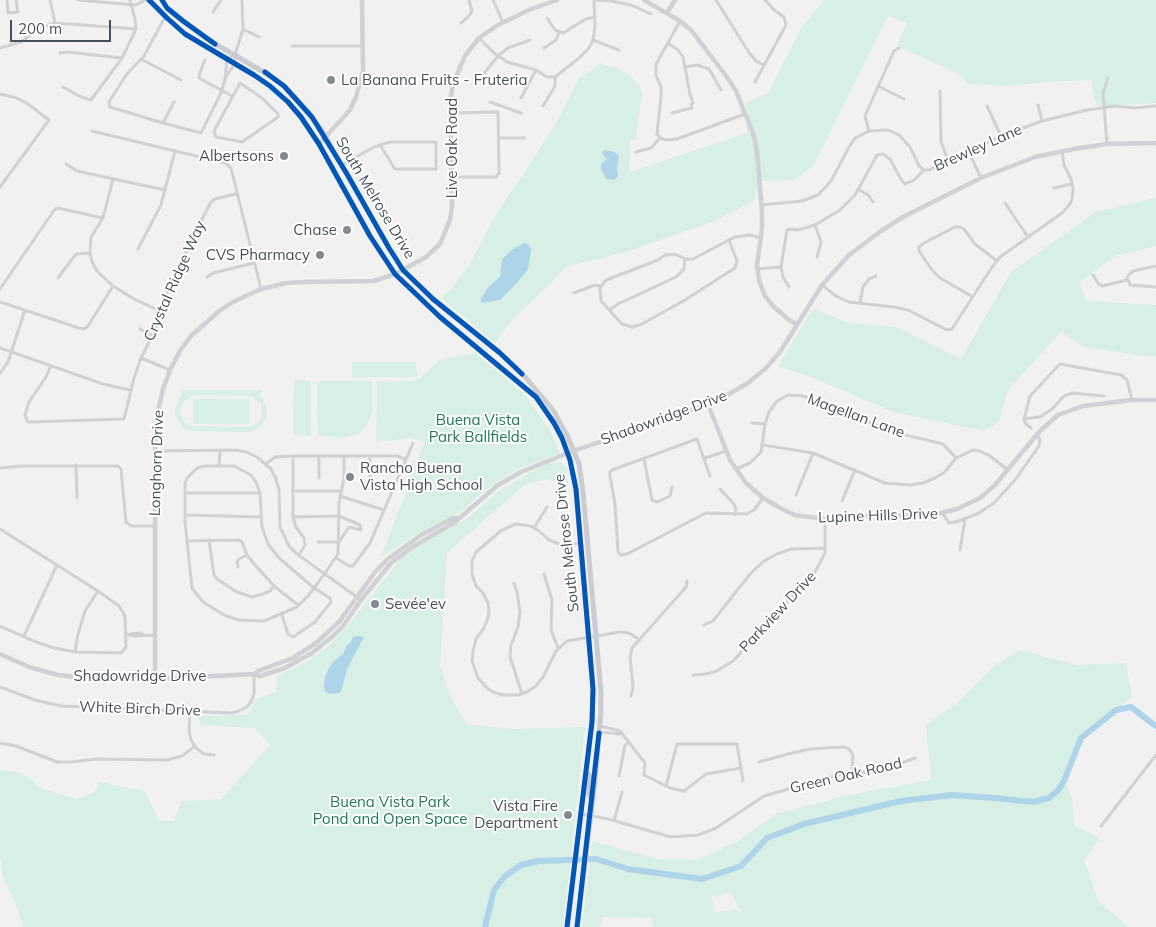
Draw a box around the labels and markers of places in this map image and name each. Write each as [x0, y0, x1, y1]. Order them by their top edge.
place label: La Banana Fruits - Fruteria [341, 71, 527, 89]
marker: La Banana Fruits - Fruteria [325, 74, 337, 86]
place label: Albertsons [199, 147, 274, 165]
marker: Albertsons [278, 150, 290, 162]
place label: Chase [293, 221, 337, 239]
marker: Chase [341, 224, 353, 236]
place label: CVS Pharmacy [206, 246, 310, 264]
marker: CVS Pharmacy [314, 249, 326, 261]
place label: Rancho Buena Vista High School [360, 459, 483, 494]
marker: Rancho Buena Vista High School [344, 471, 356, 483]
place label: Sevée'ev [385, 595, 446, 613]
marker: Sevée'ev [369, 598, 381, 610]
place label: Vista Fire Department [474, 797, 558, 832]
marker: Vista Fire Department [562, 809, 574, 821]

